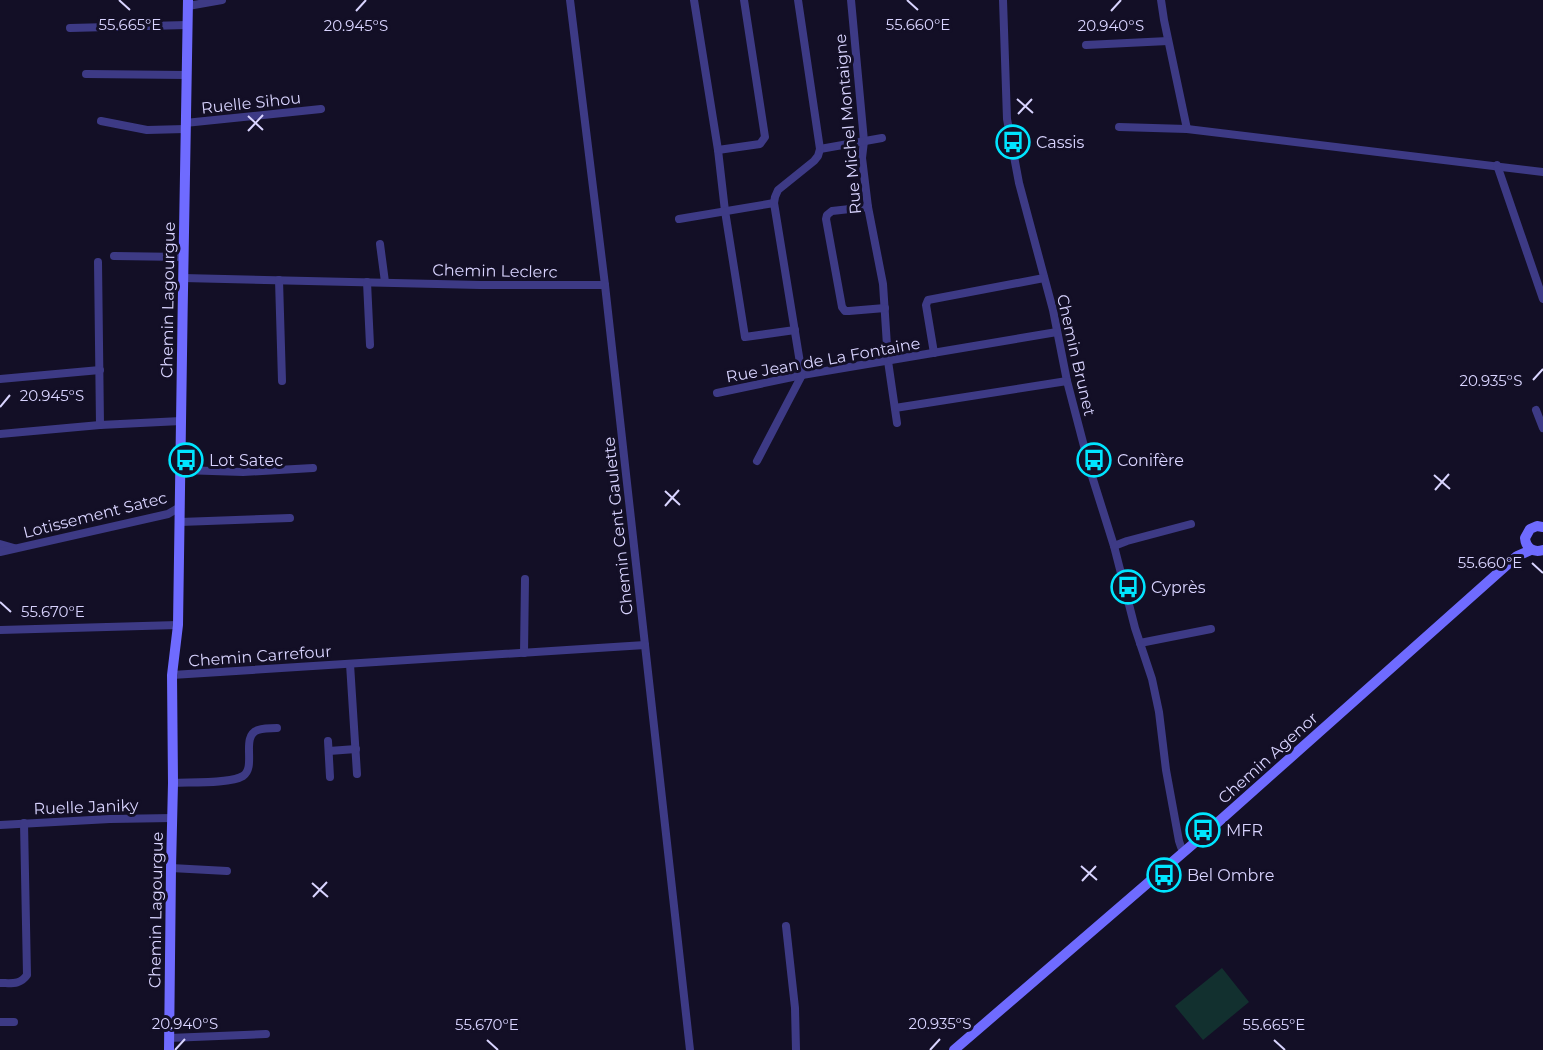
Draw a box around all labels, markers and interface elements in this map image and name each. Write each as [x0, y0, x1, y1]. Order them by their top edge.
text: 55.665°E [99, 15, 161, 34]
text: 55.660°E [886, 15, 950, 34]
text: 20.945°S [324, 16, 388, 35]
text: 20.940°S [1078, 16, 1144, 35]
street label: Rue Michel Montaigne [831, 33, 865, 215]
street label: Ruelle Sihou [200, 88, 302, 118]
bus stop icon: Cassis [995, 124, 1031, 160]
place label: Cassis [1036, 133, 1085, 152]
street label: Chemin Lagourgue [157, 222, 179, 378]
street label: Chemin Leclerc [432, 260, 558, 282]
street label: Chemin Brunet [1053, 292, 1099, 418]
street label: Rue Jean de La Fontaine [724, 334, 922, 386]
text: 20.935°S [1460, 371, 1522, 390]
text: 20.945°S [20, 386, 84, 405]
street label: Chemin Cent Gaulette [599, 436, 637, 616]
bus stop icon: Lot Satec [168, 442, 204, 478]
bus stop icon: Conifère [1076, 442, 1112, 478]
place label: Lot Satec [209, 451, 283, 470]
place label: Conifère [1117, 451, 1184, 470]
street label: Lotissement Satec [21, 488, 169, 542]
text: 55.660°E [1458, 553, 1522, 572]
bus stop icon: Cyprès [1110, 569, 1146, 605]
place label: Cyprès [1151, 578, 1206, 597]
text: 55.670°E [21, 602, 85, 621]
street label: Chemin Carrefour [188, 642, 332, 670]
street label: Chemin Agenor [1214, 708, 1322, 808]
street label: Ruelle Janiky [33, 796, 139, 818]
bus stop icon: MFR [1185, 812, 1221, 848]
place label: MFR [1226, 821, 1263, 840]
street label: Chemin Lagourgue [145, 832, 167, 988]
bus stop icon: Bel Ombre [1146, 857, 1182, 893]
place label: Bel Ombre [1187, 866, 1274, 885]
text: 20.940°S [152, 1014, 218, 1033]
text: 20.935°S [909, 1014, 971, 1033]
text: 55.670°E [455, 1015, 519, 1034]
text: 55.665°E [1243, 1015, 1305, 1034]

